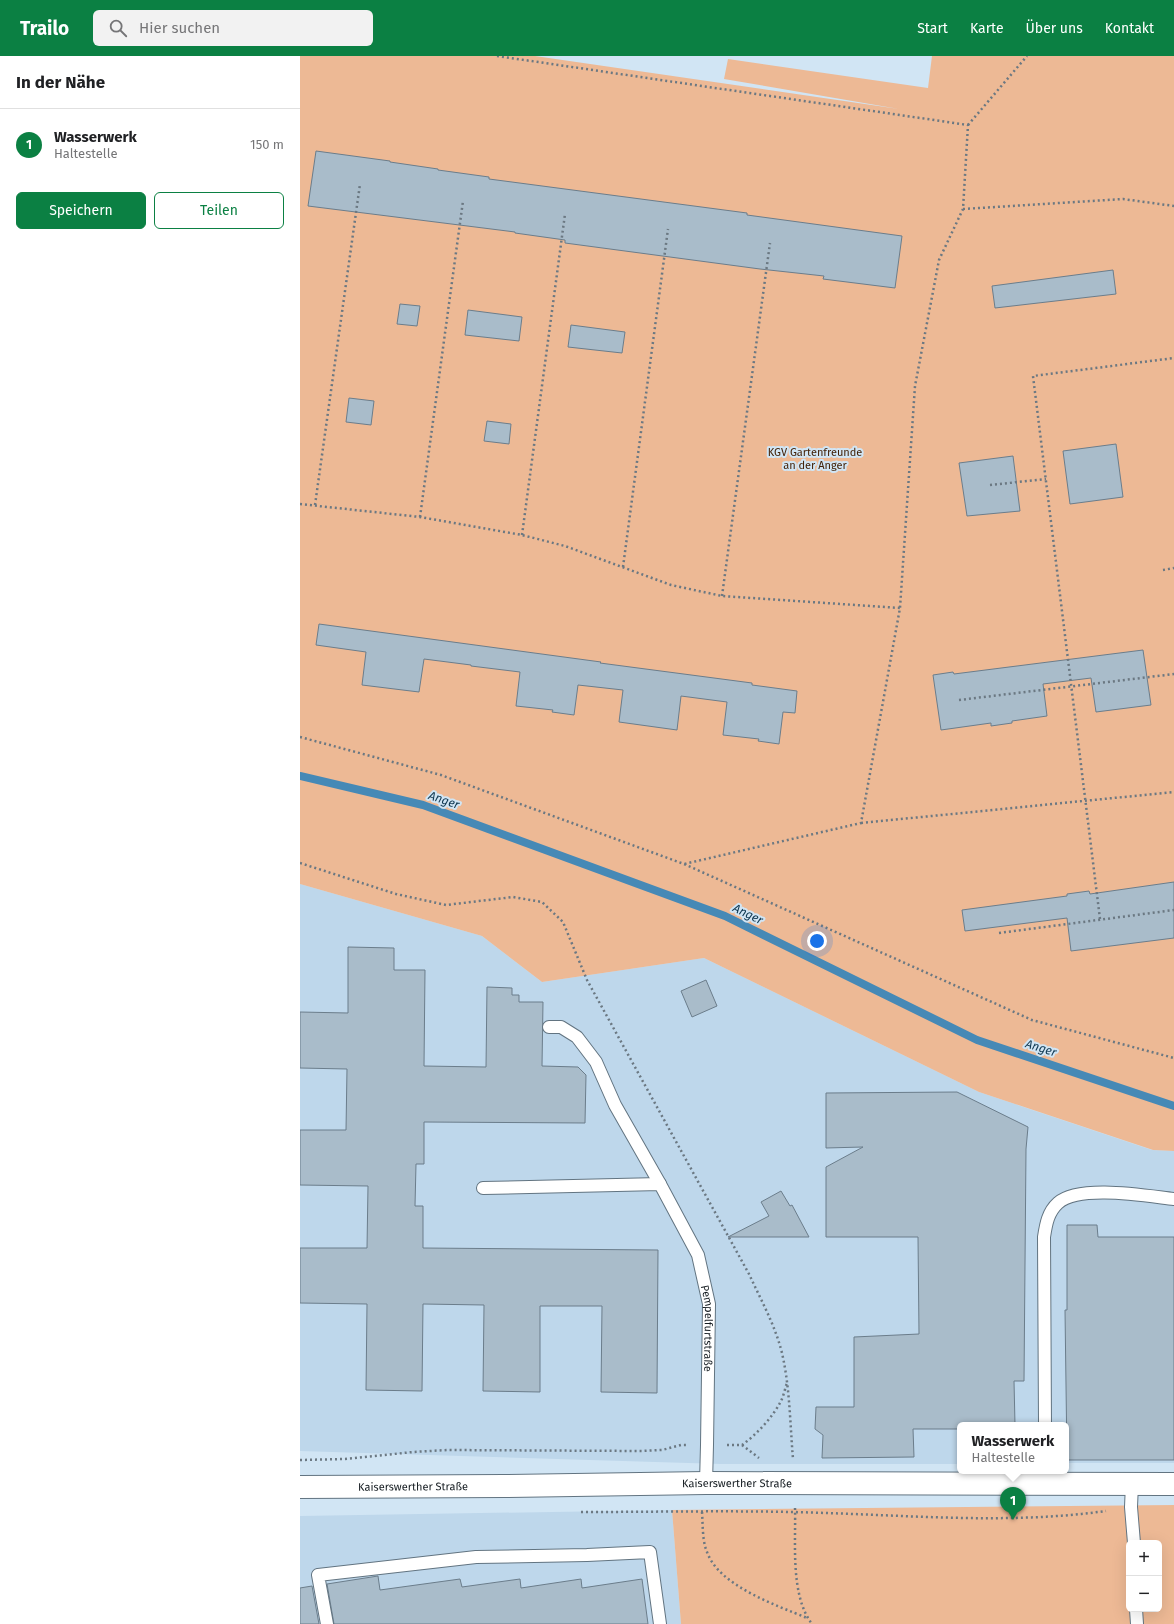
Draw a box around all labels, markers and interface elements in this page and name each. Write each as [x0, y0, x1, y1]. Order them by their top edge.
search box [93, 10, 373, 46]
text: Trailo [20, 17, 69, 40]
icon: search [107, 17, 129, 39]
text: Hier suchen [139, 19, 220, 37]
text: Start [917, 20, 948, 37]
text: Karte [970, 20, 1004, 37]
text: Über uns [1026, 20, 1083, 37]
text: Kontakt [1105, 20, 1154, 37]
text: In der Nähe [16, 72, 105, 93]
text: Wasserwerk [54, 128, 137, 146]
text: 1 [26, 137, 32, 152]
text: 150 m [250, 137, 284, 152]
text: Haltestelle [54, 146, 117, 161]
button: Speichern [16, 192, 146, 229]
button: Teilen [154, 192, 284, 229]
park label: KGV Gartenfreunde an der Anger [768, 446, 862, 472]
water label: Anger [426, 788, 462, 812]
water label: Anger [730, 900, 766, 927]
your location [807, 931, 827, 951]
water label: Anger [1023, 1036, 1059, 1060]
street label: Pempelfurtstraße [698, 1284, 715, 1372]
popup [957, 1422, 1069, 1474]
text: Wasserwerk [972, 1432, 1054, 1450]
text: Haltestelle [972, 1450, 1035, 1465]
street label: Kaiserswerther Straße [682, 1477, 792, 1490]
street label: Kaiserswerther Straße [358, 1480, 468, 1494]
pin: 1 [1000, 1487, 1026, 1520]
map controls [1126, 1540, 1162, 1612]
button: + [1126, 1540, 1162, 1576]
button: − [1126, 1576, 1162, 1612]

